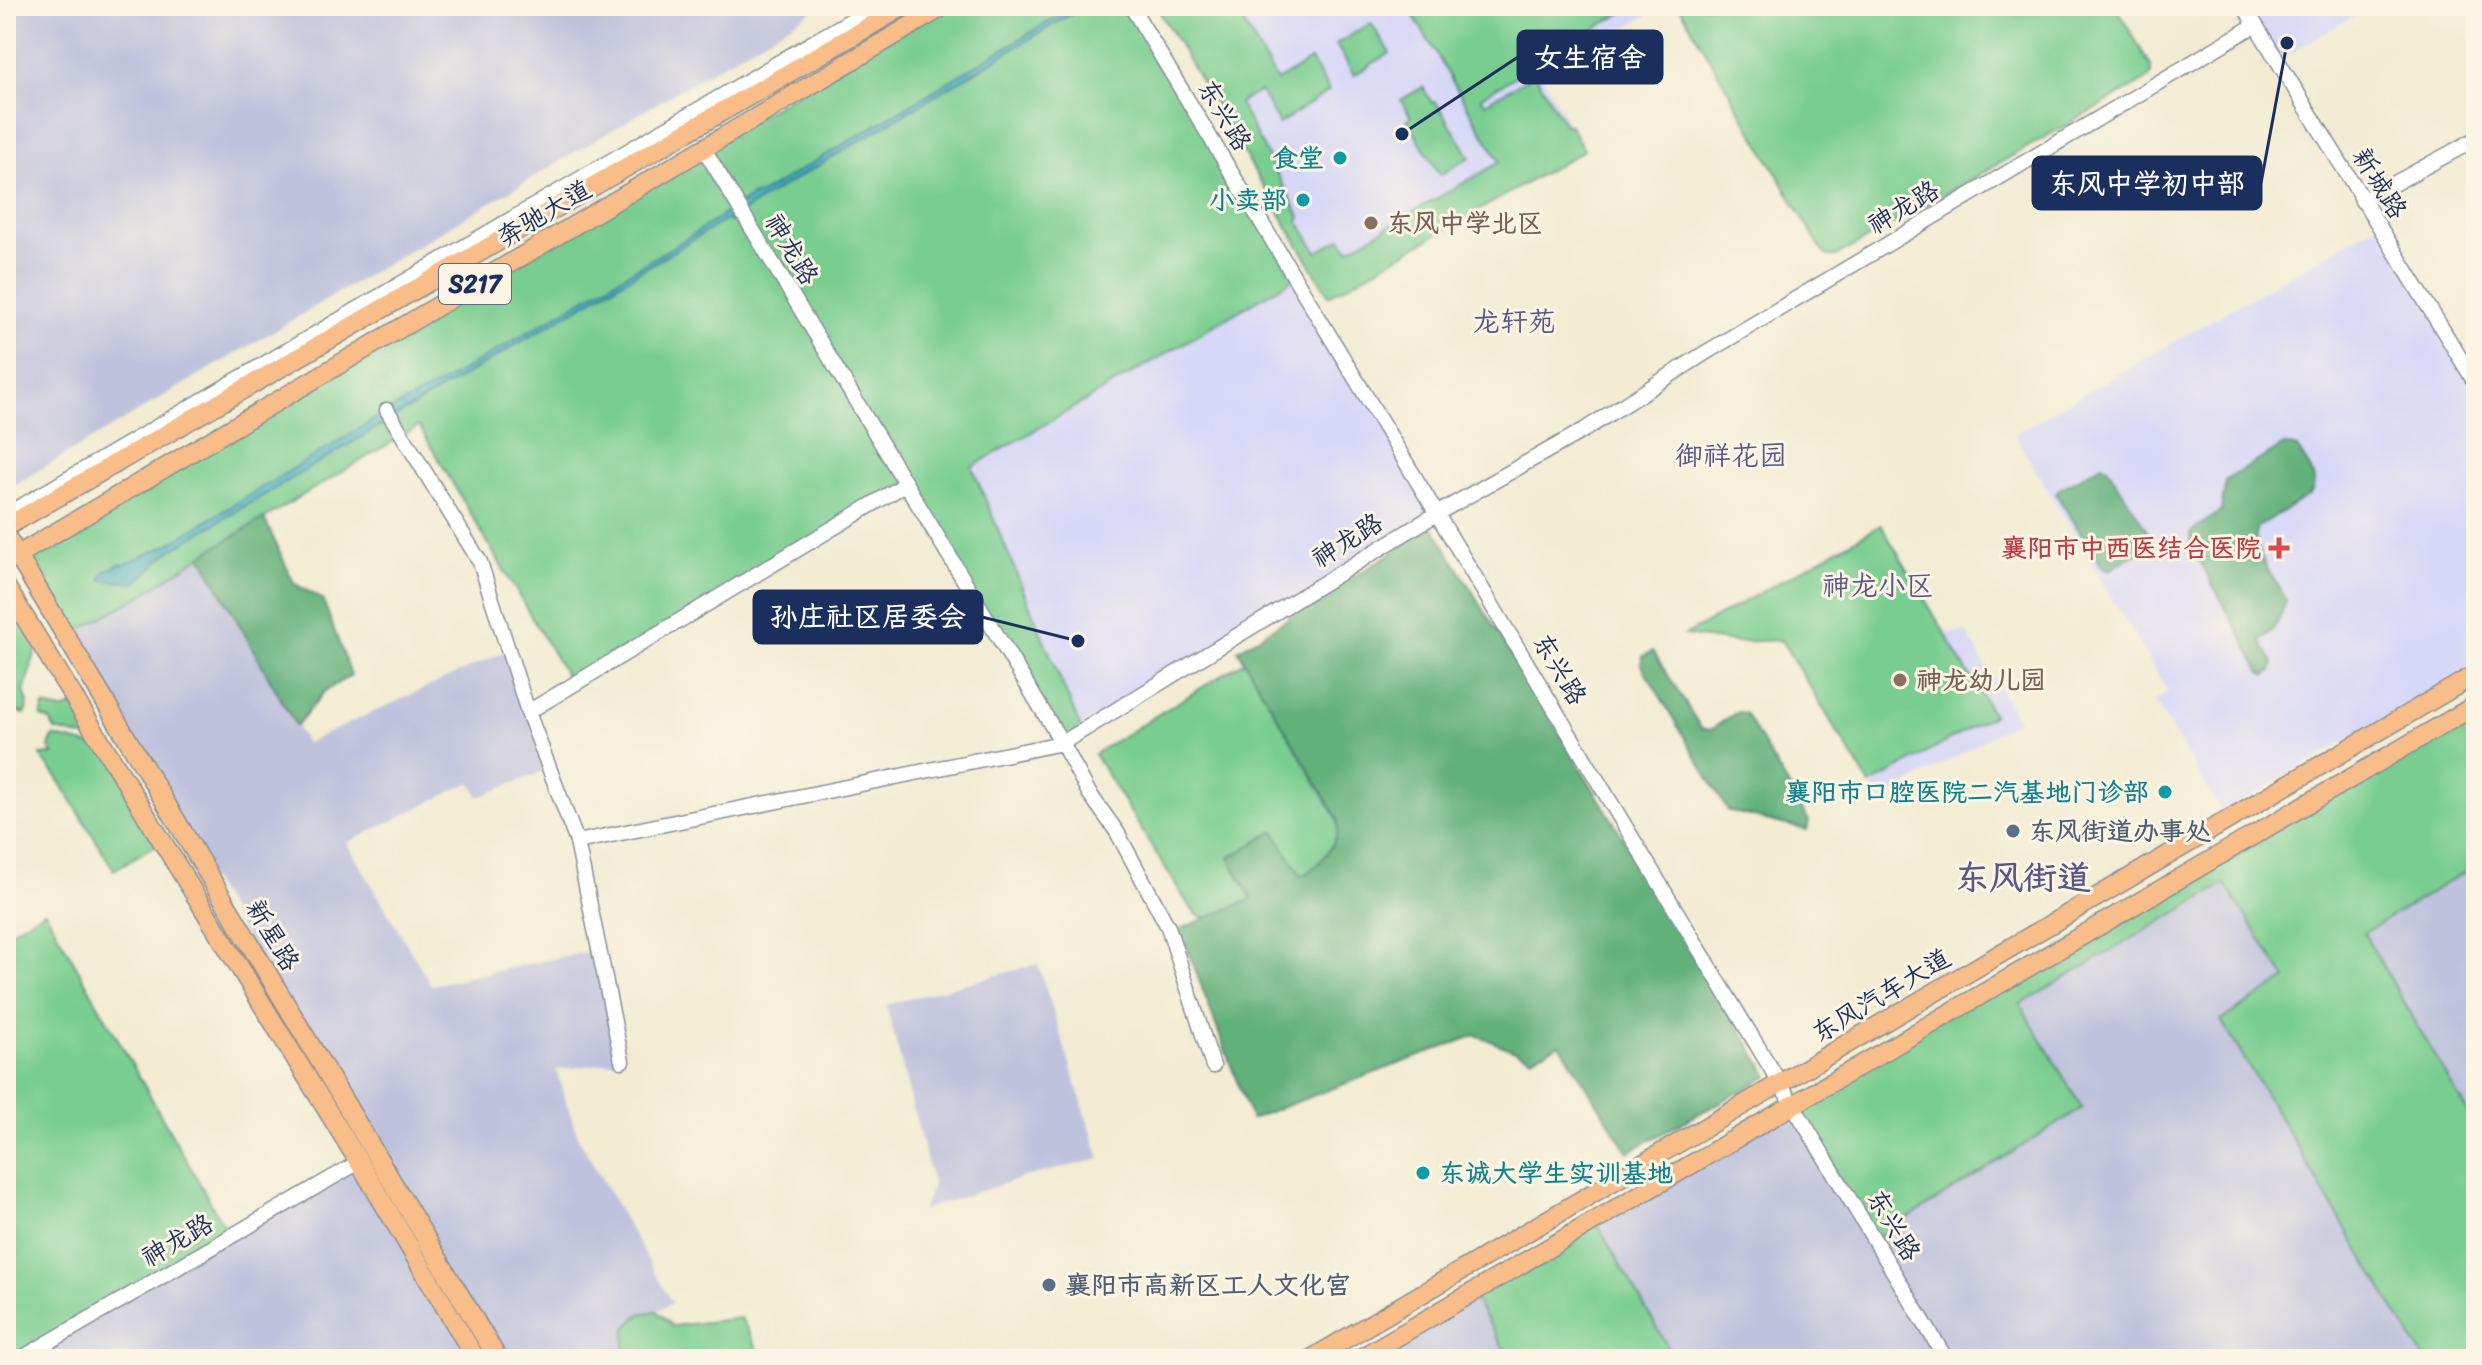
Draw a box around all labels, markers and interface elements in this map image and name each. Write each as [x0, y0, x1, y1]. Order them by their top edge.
callout: 女生宿舍 [1518, 31, 1662, 83]
text: 女生宿舍 [1534, 33, 1646, 82]
street label: 东兴路 [1185, 70, 1265, 160]
place label: 食堂 [1272, 135, 1324, 181]
street label: 新城路 [2340, 138, 2420, 228]
marker: 食堂 [1331, 149, 1349, 167]
callout: 东风中学初中部 [2033, 157, 2261, 209]
text: 东风中学初中部 [2049, 159, 2245, 208]
street label: 奔驰大道 [488, 166, 600, 260]
street label: 神龙路 [1858, 167, 1948, 247]
place label: 小卖部 [1209, 177, 1287, 223]
marker: 小卖部 [1294, 191, 1312, 209]
place label: 东风中学北区 [1387, 200, 1543, 246]
street label: 神龙路 [752, 204, 832, 294]
marker: 东风中学北区 [1362, 214, 1380, 232]
road number: S217 [439, 264, 511, 304]
district label: 龙轩苑 [1472, 297, 1556, 346]
district label: 御祥花园 [1675, 431, 1787, 480]
street label: 神龙路 [1302, 500, 1392, 580]
place label: 襄阳市中西医结合医院 [2001, 525, 2261, 571]
marker: 襄阳市中西医结合医院 [2268, 537, 2290, 559]
district label: 神龙小区 [1822, 561, 1934, 610]
callout: 孙庄社区居委会 [754, 591, 982, 643]
text: 孙庄社区居委会 [770, 592, 966, 641]
street label: 东兴路 [1520, 624, 1600, 714]
place label: 神龙幼儿园 [1916, 657, 2046, 703]
marker: 神龙幼儿园 [1891, 671, 1909, 689]
place label: 襄阳市口腔医院二汽基地门诊部 [1785, 769, 2149, 815]
marker: 襄阳市口腔医院二汽基地门诊部 [2156, 783, 2174, 801]
place label: 东风街道办事处 [2029, 808, 2211, 854]
marker: 东风街道办事处 [2004, 822, 2022, 840]
district label: 东风街道 [1955, 848, 2091, 908]
street label: 新星路 [233, 890, 313, 980]
street label: 东风汽车大道 [1802, 935, 1960, 1055]
place label: 东诚大学生实训基地 [1439, 1150, 1673, 1196]
marker: 东诚大学生实训基地 [1414, 1164, 1432, 1182]
street label: 东兴路 [1854, 1180, 1934, 1270]
street label: 神龙路 [132, 1201, 222, 1279]
place label: 襄阳市高新区工人文化宫 [1065, 1262, 1351, 1308]
marker: 襄阳市高新区工人文化宫 [1040, 1276, 1058, 1294]

